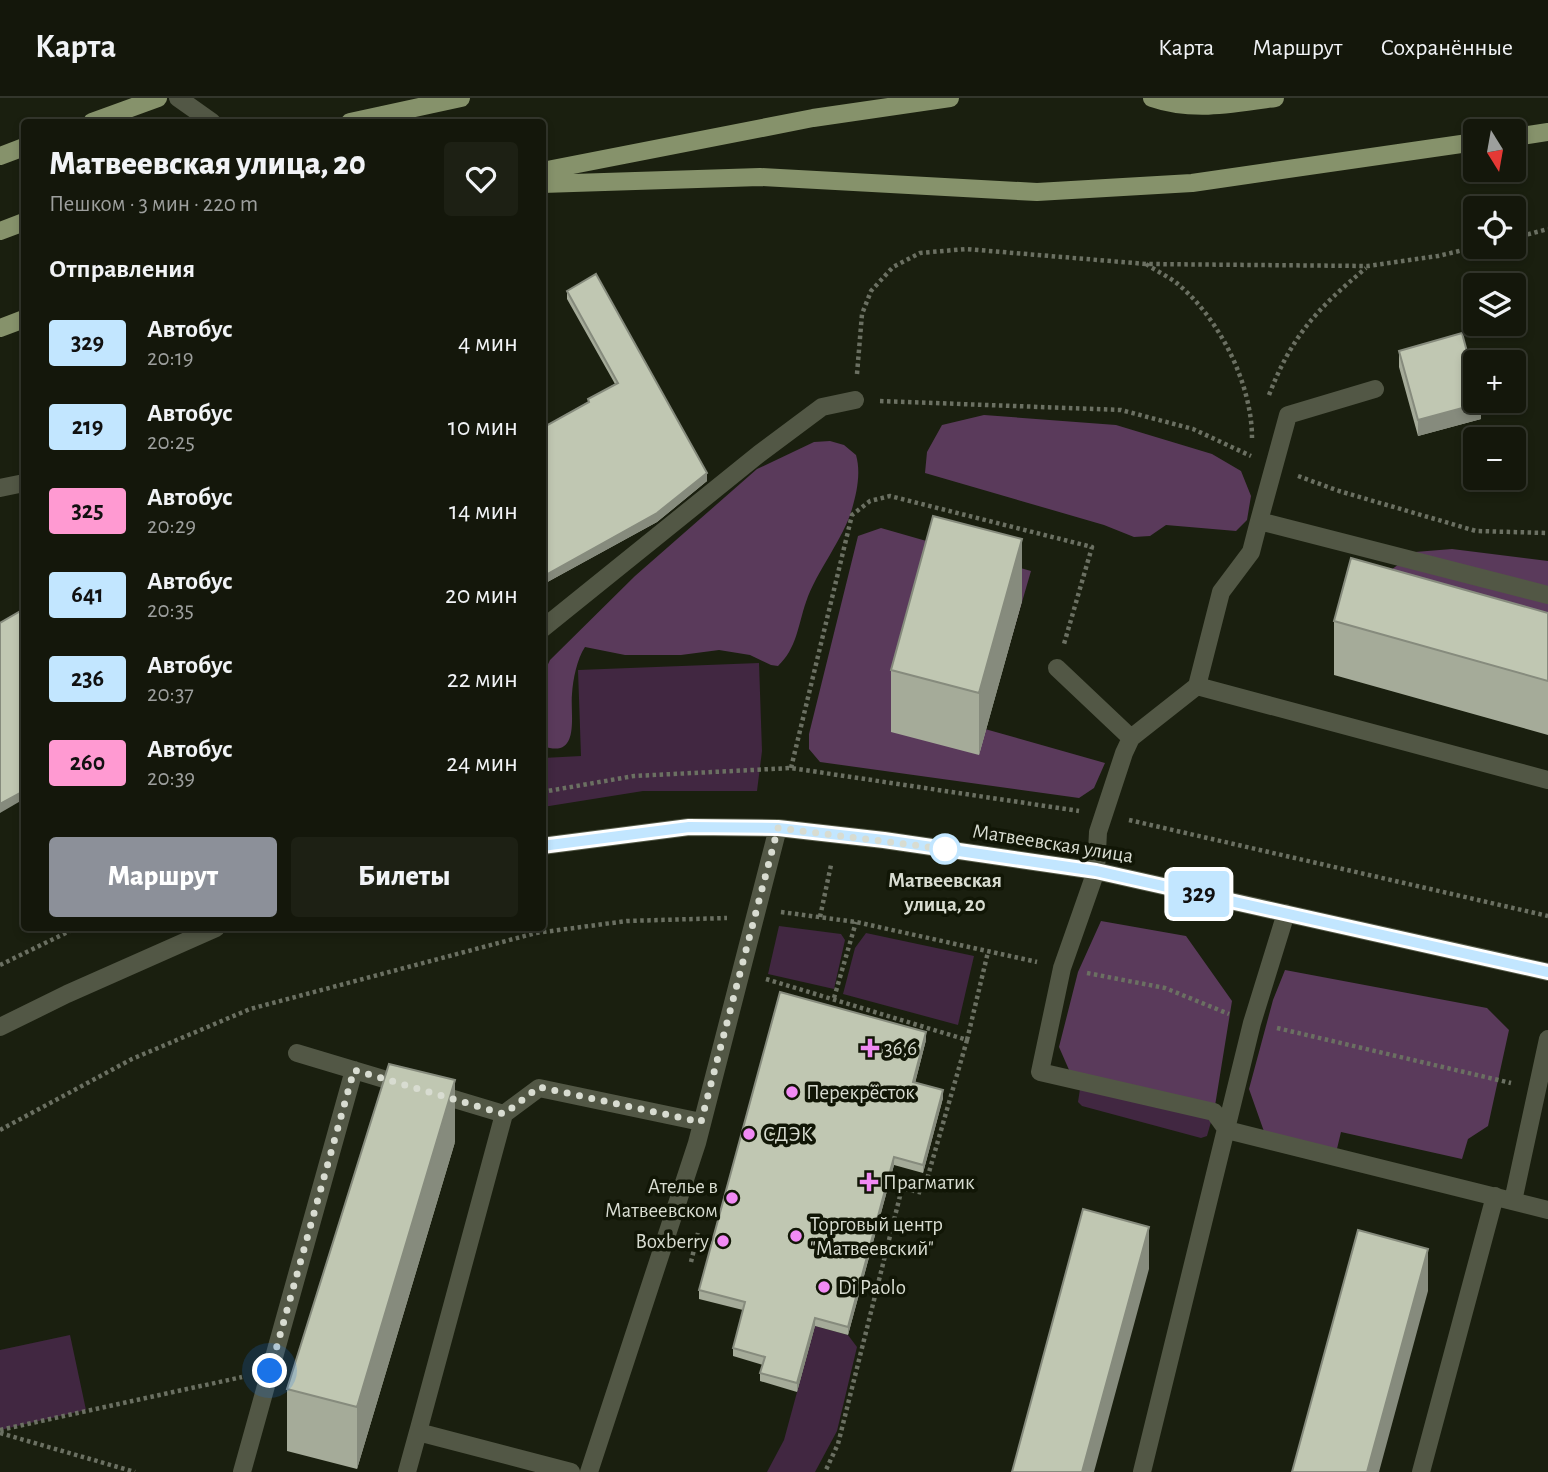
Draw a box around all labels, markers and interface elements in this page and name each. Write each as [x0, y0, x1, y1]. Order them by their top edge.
text: Карта [35, 31, 116, 64]
text: Карта [1158, 36, 1214, 60]
text: Маршрут [1252, 36, 1342, 60]
text: Сохранённые [1380, 36, 1513, 60]
north arrow [1463, 119, 1526, 182]
map controls [1463, 119, 1526, 490]
button: heart [444, 142, 518, 216]
text: Матвеевская улица, 20 [49, 148, 366, 181]
text: Пешком · 3 мин · 220 m [49, 193, 258, 216]
button: locate [1463, 196, 1526, 259]
text: Отправления [49, 256, 195, 282]
button: layers [1463, 273, 1526, 336]
text: Автобус [147, 316, 233, 342]
text: 4 мин [458, 330, 518, 356]
text: 329 [71, 331, 104, 355]
text: 20:19 [147, 347, 194, 370]
button: + [1463, 350, 1526, 413]
text: Автобус [147, 400, 233, 426]
text: 10 мин [448, 414, 518, 440]
text: 219 [72, 415, 103, 439]
button: − [1463, 427, 1526, 490]
text: 20:25 [147, 431, 195, 454]
text: Автобус [147, 484, 233, 510]
text: 14 мин [449, 498, 518, 524]
text: 325 [71, 499, 104, 523]
text: 20:29 [147, 515, 196, 538]
text: Автобус [147, 568, 233, 594]
text: 20 мин [445, 582, 518, 608]
text: 641 [71, 583, 104, 607]
text: 20:35 [147, 599, 194, 622]
text: Автобус [147, 652, 233, 678]
text: 22 мин [447, 666, 518, 692]
text: 236 [71, 667, 104, 691]
text: 20:37 [147, 683, 194, 706]
text: Автобус [147, 736, 233, 762]
text: 24 мин [446, 750, 518, 776]
text: 260 [70, 751, 105, 775]
text: 20:39 [147, 767, 195, 790]
street label: Матвеевская улица [971, 820, 1135, 867]
marker: Матвеевская улица, 20 [930, 834, 960, 864]
button: Маршрут [49, 837, 277, 917]
button: Билеты [291, 837, 518, 917]
place label: Матвеевская улица, 20 [888, 870, 1002, 915]
line badge: 329 [1159, 871, 1239, 917]
text: 329 [1182, 882, 1216, 906]
place label: 36,6 [884, 1038, 917, 1059]
marker: 36,6 [862, 1040, 878, 1056]
place label: Перекрёсток [806, 1082, 915, 1103]
marker: Перекрёсток [784, 1084, 800, 1100]
place label: СДЭК [763, 1124, 813, 1145]
marker: СДЭК [741, 1126, 757, 1142]
place label: Прагматик [883, 1172, 975, 1193]
marker: Прагматик [861, 1174, 877, 1190]
place label: Ателье в Матвеевском [605, 1176, 718, 1221]
marker: Ателье в Матвеевском [724, 1190, 740, 1206]
place label: Торговый центр "Матвеевский" [810, 1214, 943, 1259]
marker: Торговый центр "Матвеевский" [788, 1228, 804, 1244]
place label: Boxberry [636, 1231, 709, 1252]
marker: Boxberry [715, 1233, 731, 1249]
place label: Di Paolo [838, 1277, 906, 1298]
marker: Di Paolo [816, 1279, 832, 1295]
your location [252, 1353, 287, 1388]

